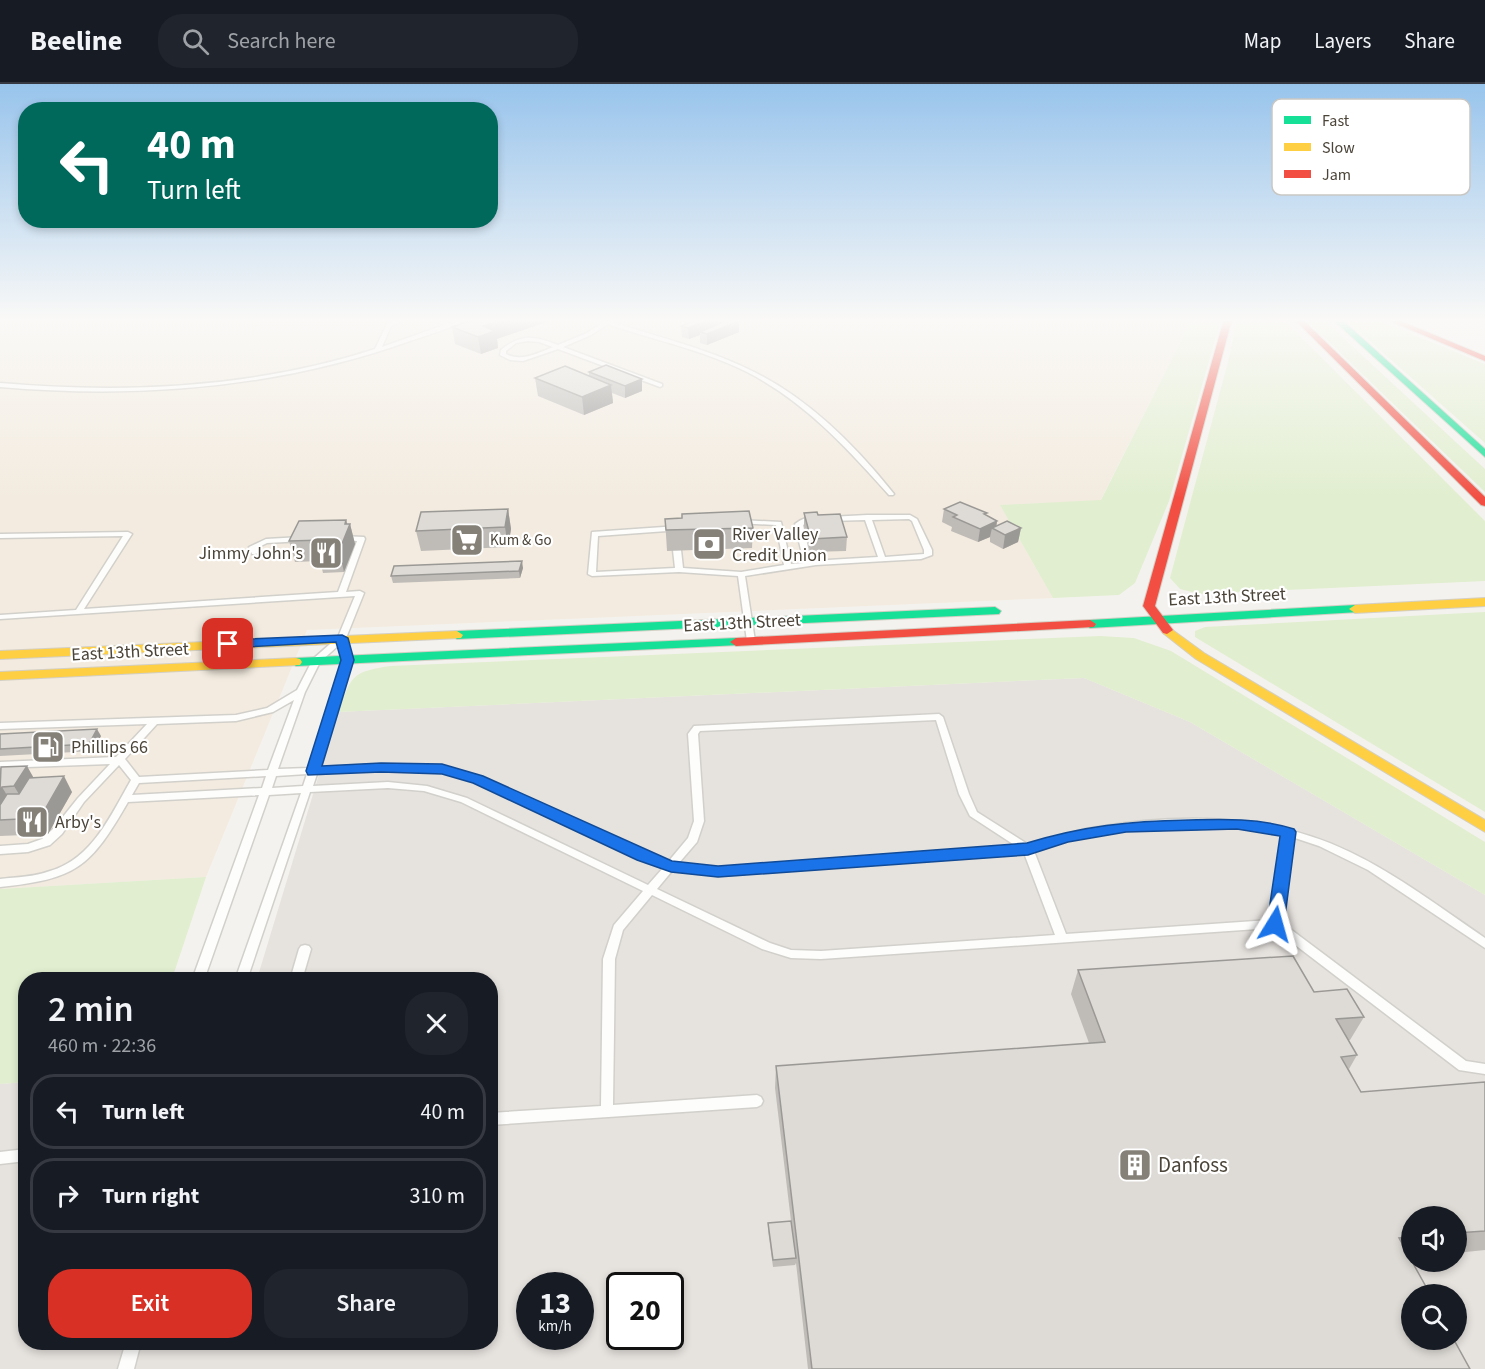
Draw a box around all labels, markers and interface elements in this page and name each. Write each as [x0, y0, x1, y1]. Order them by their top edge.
search box [158, 14, 578, 68]
text: Beeline [30, 21, 122, 61]
icon: search [179, 25, 212, 58]
text: Search here [227, 25, 336, 57]
text: Map [1244, 26, 1281, 56]
text: Layers [1314, 26, 1371, 56]
text: Share [1404, 26, 1455, 56]
legend [1272, 99, 1470, 195]
text: Fast [1322, 110, 1350, 132]
text: 40 m [147, 115, 236, 175]
icon: left [48, 126, 126, 204]
text: Slow [1322, 137, 1355, 159]
text: Jam [1322, 164, 1351, 186]
text: Turn left [147, 171, 241, 210]
supermarket icon: Kum & Go [449, 522, 485, 558]
place label: River Valley Credit Union [732, 522, 827, 568]
bank icon: River Valley Credit Union [691, 526, 727, 562]
place label: Kum & Go [490, 530, 552, 551]
restaurant icon: Jimmy John's [308, 535, 344, 571]
place label: Jimmy John's [198, 541, 303, 566]
street label: East 13th Street [1167, 581, 1287, 613]
street label: East 13th Street [682, 607, 802, 639]
pin [202, 618, 253, 669]
icon: arrive [211, 627, 244, 660]
street label: East 13th Street [70, 636, 190, 668]
fuel station icon: Phillips 66 [30, 729, 66, 765]
place label: Phillips 66 [71, 735, 148, 760]
restaurant icon: Arby's [14, 804, 50, 840]
place label: Arby's [55, 810, 101, 835]
position arrow [1243, 892, 1307, 956]
text: 2 min [48, 984, 134, 1035]
button: close [405, 992, 468, 1055]
text: 460 m · 22:36 [48, 1032, 156, 1060]
icon: left [51, 1095, 84, 1128]
text: Turn left [102, 1096, 184, 1128]
text: 40 m [420, 1096, 465, 1128]
building icon: Danfoss [1117, 1147, 1153, 1183]
place label: Danfoss [1158, 1150, 1228, 1180]
icon: right [51, 1179, 84, 1212]
text: Turn right [102, 1180, 199, 1212]
text: 310 m [410, 1180, 465, 1212]
map controls [1401, 1206, 1467, 1350]
button: sound [1401, 1206, 1467, 1272]
button: Exit [48, 1269, 252, 1338]
button: Share [264, 1269, 468, 1338]
speed limit sign: 20 [606, 1272, 684, 1350]
text: 13 [539, 1282, 571, 1325]
button: search [1401, 1284, 1467, 1350]
text: km/h [538, 1316, 572, 1337]

